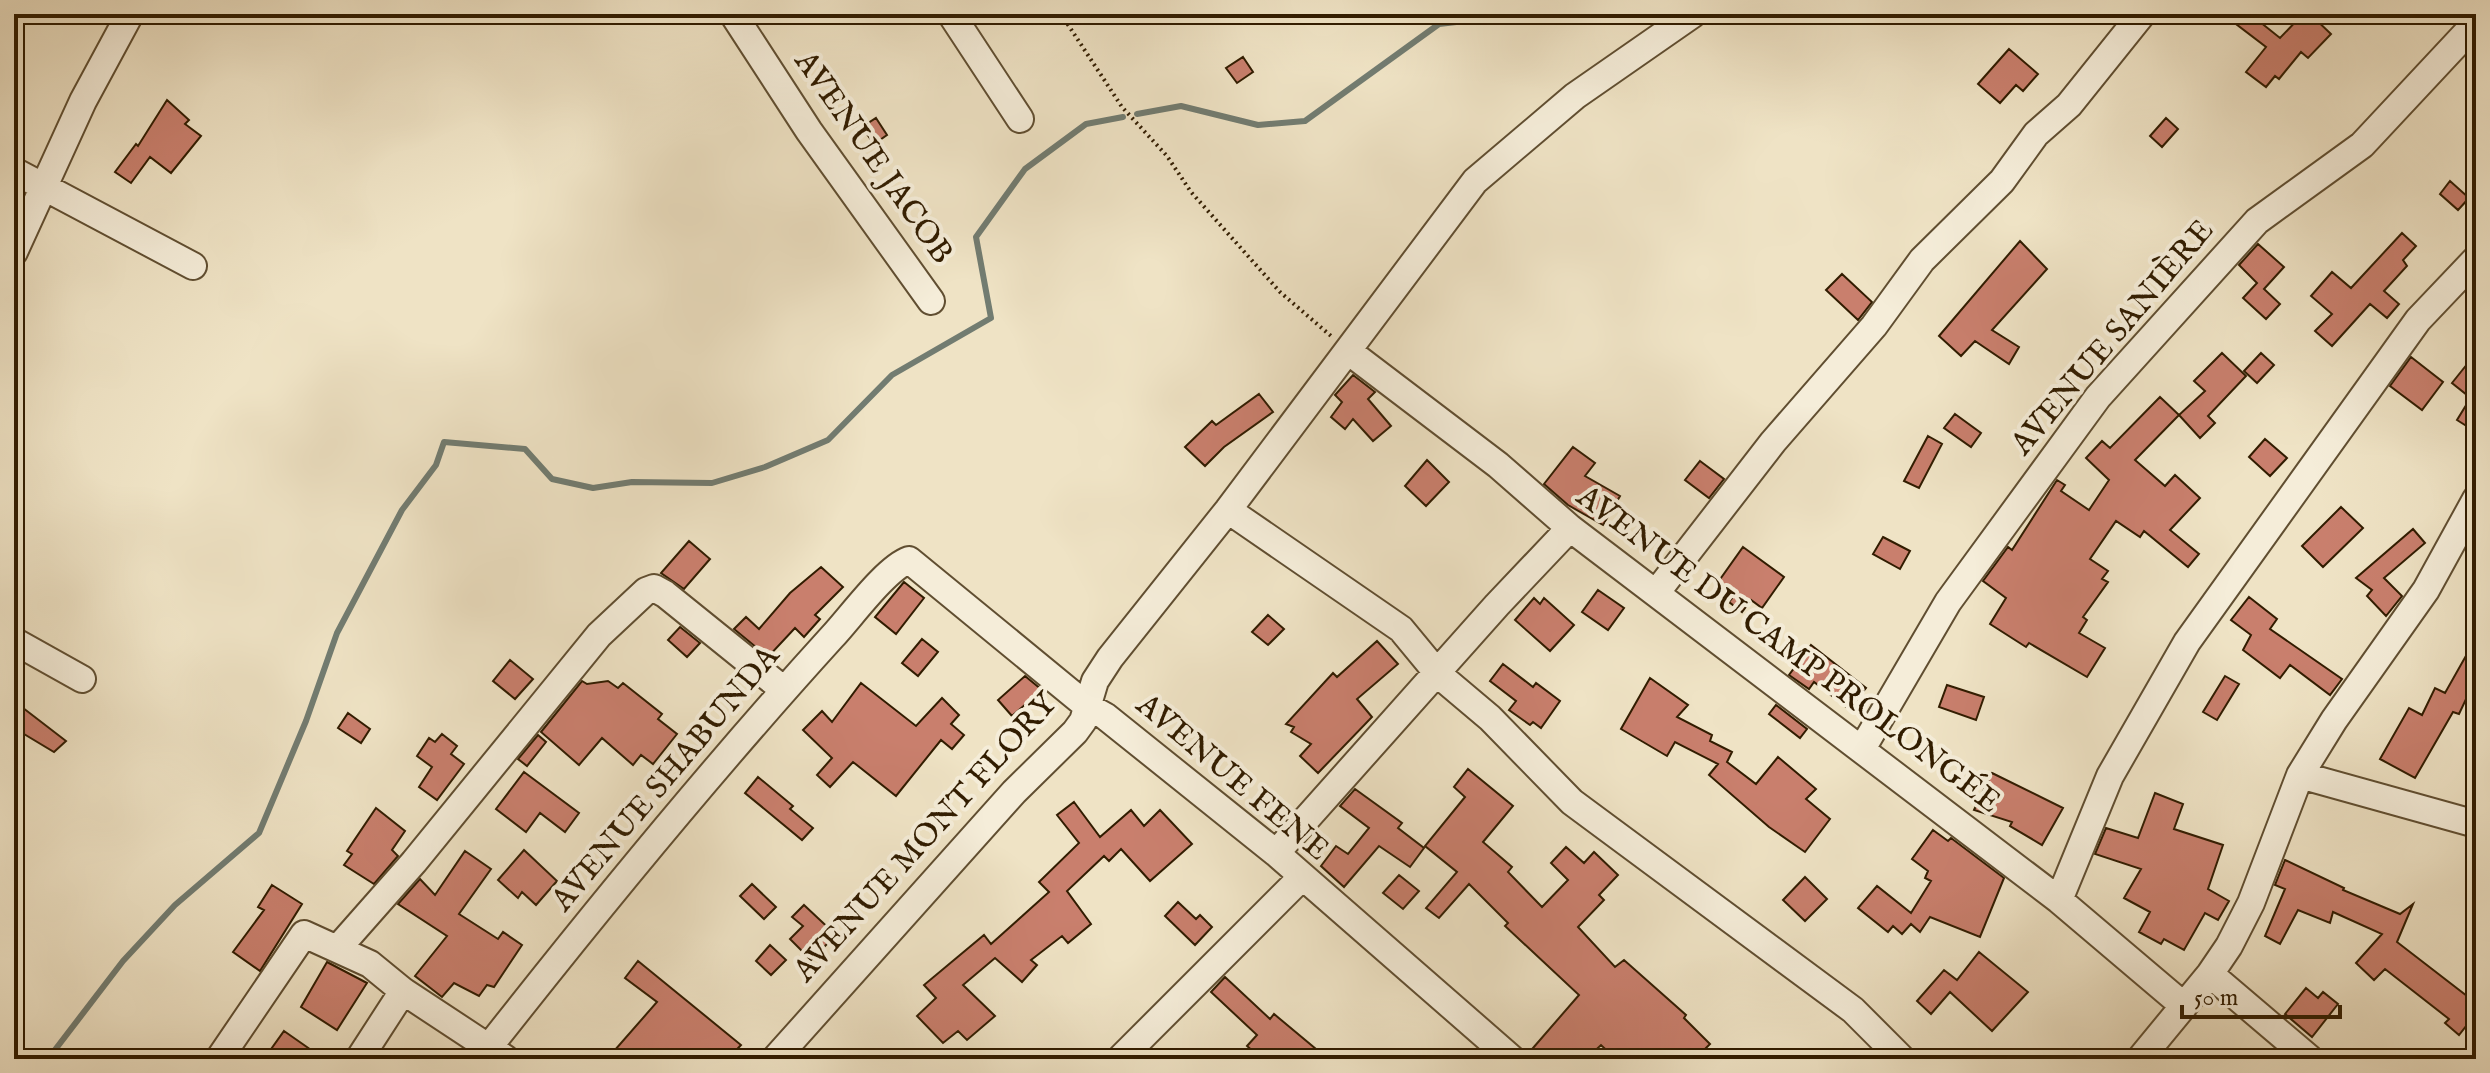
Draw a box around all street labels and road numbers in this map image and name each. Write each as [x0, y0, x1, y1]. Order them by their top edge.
street label: AVENUE JACOB [784, 43, 962, 273]
street label: AVENUE SANIÈRE [2001, 211, 2224, 465]
street label: AVENUE DU CAMP PROLONGÉE [1567, 476, 2009, 823]
street label: AVENUE SHABUNDA [542, 637, 790, 921]
street label: AVENUE MONT FLORY [784, 684, 1068, 992]
street label: AVENUE FENE [1126, 685, 1337, 871]

